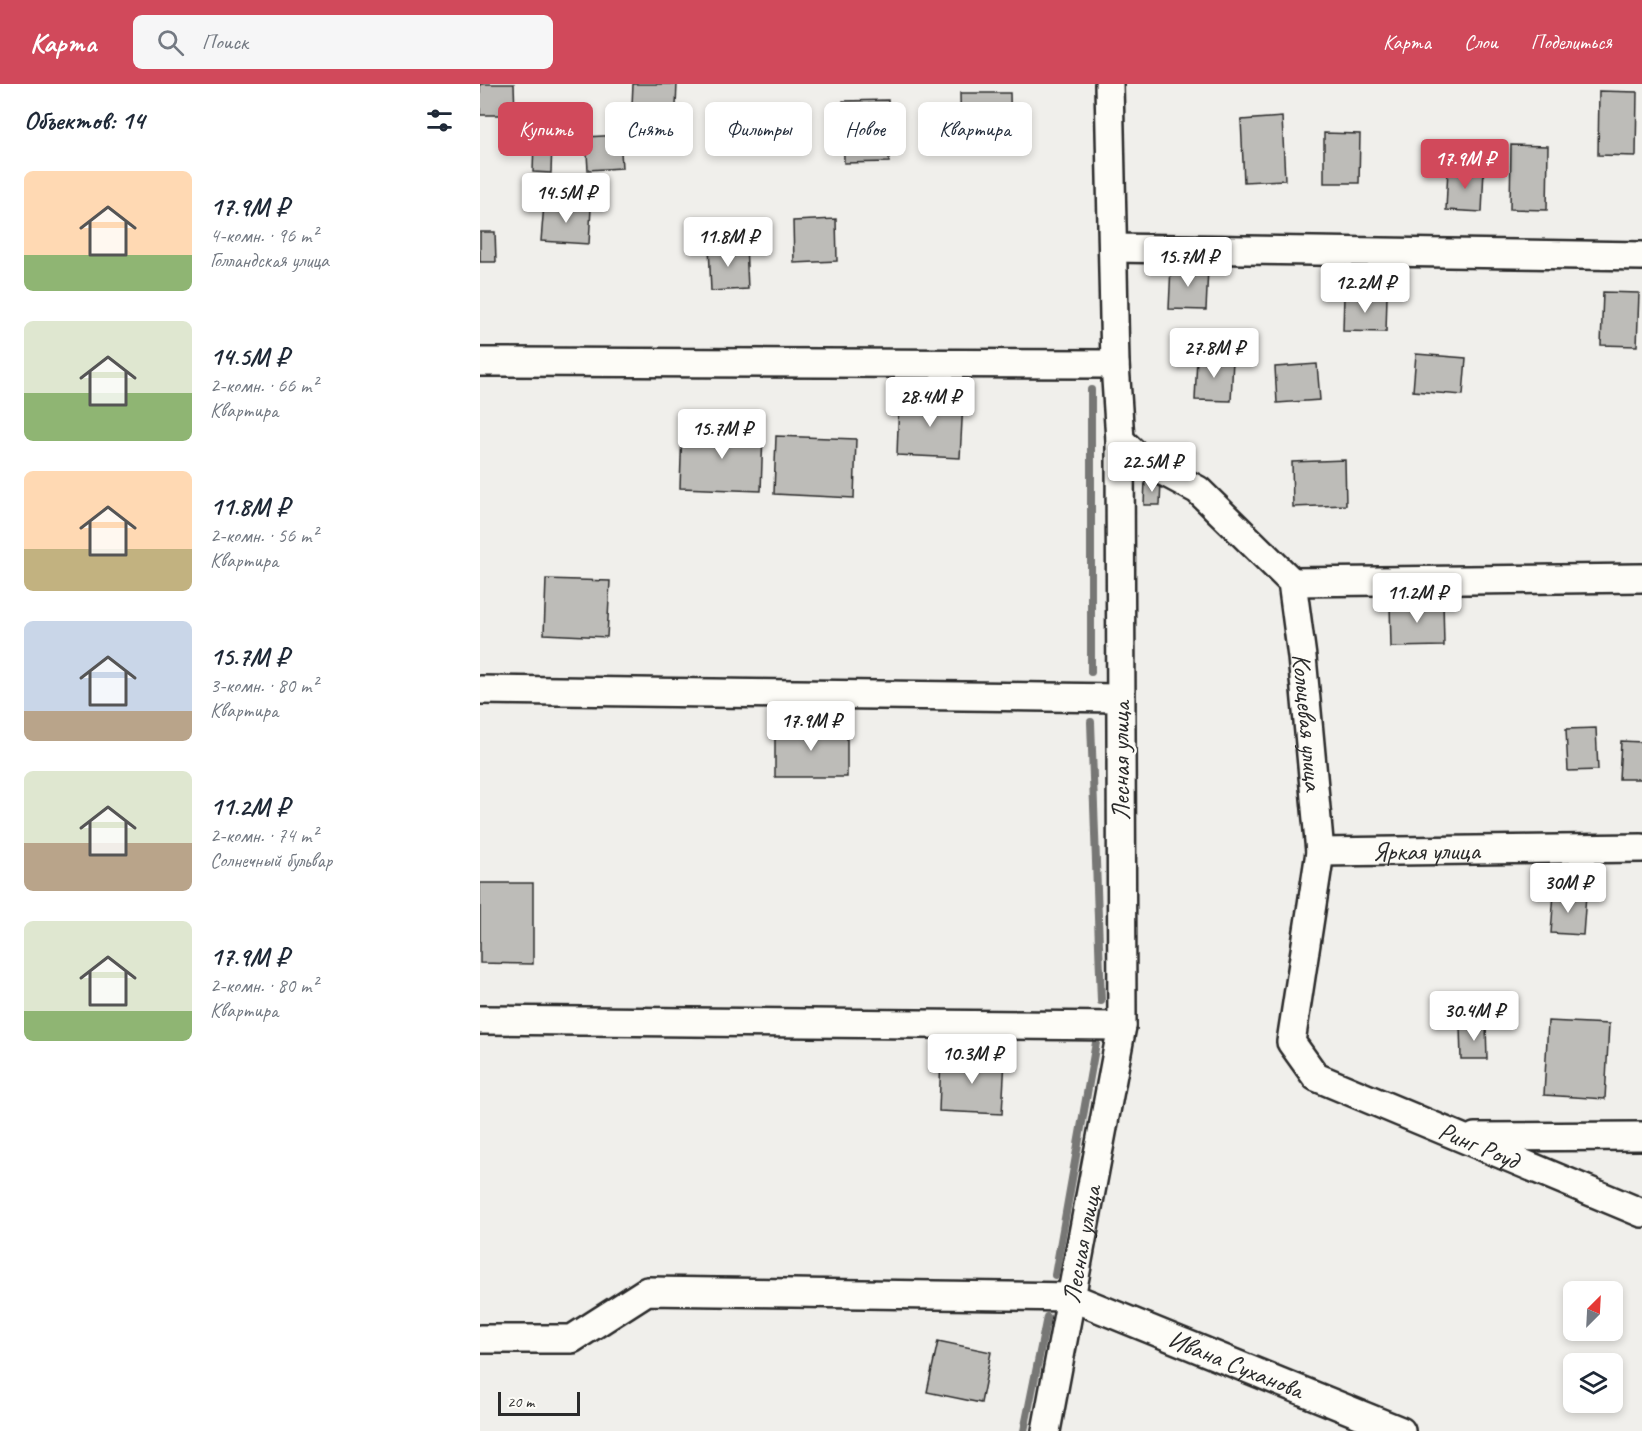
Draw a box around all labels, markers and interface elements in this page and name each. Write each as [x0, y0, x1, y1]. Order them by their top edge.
search box [133, 15, 553, 69]
text: Карта [30, 25, 97, 60]
icon: search [154, 26, 187, 59]
text: Поиск [202, 28, 248, 56]
text: Карта [1383, 29, 1431, 55]
text: Слои [1464, 29, 1498, 55]
text: Поделиться [1531, 29, 1612, 55]
chip: Купить [498, 102, 593, 156]
chip: Снять [605, 102, 693, 156]
chip: Фильтры [705, 102, 812, 156]
chip: Новое [824, 102, 906, 156]
chip: Квартира [918, 102, 1032, 156]
text: Объектов: 14 [24, 104, 144, 137]
icon: filters [423, 104, 456, 137]
pin: 17.9M ₽ [1410, 139, 1520, 190]
text: 17.9M ₽ [1435, 146, 1495, 171]
pin: 14.5M ₽ [511, 173, 621, 224]
text: 14.5M ₽ [536, 180, 596, 205]
text: 17.9M ₽ [210, 190, 289, 223]
icon: home [72, 195, 144, 267]
pin: 11.8M ₽ [673, 217, 783, 268]
text: 4-комн. · 96 m² [210, 223, 318, 248]
text: 11.8M ₽ [698, 224, 758, 249]
pin: 15.7M ₽ [1133, 237, 1243, 288]
text: 15.7M ₽ [1158, 244, 1218, 269]
text: Голландская улица [210, 248, 329, 273]
pin: 12.2M ₽ [1310, 263, 1420, 314]
text: 12.2M ₽ [1335, 270, 1395, 295]
pin: 27.8M ₽ [1159, 328, 1269, 379]
text: 27.8M ₽ [1184, 335, 1244, 360]
text: 14.5M ₽ [210, 340, 289, 373]
icon: home [72, 345, 144, 417]
text: 2-комн. · 66 m² [210, 373, 318, 398]
pin: 28.4M ₽ [875, 377, 985, 428]
text: 28.4M ₽ [900, 384, 960, 409]
text: Квартира [210, 398, 278, 423]
pin: 15.7M ₽ [667, 409, 777, 460]
text: 15.7M ₽ [692, 416, 752, 441]
pin: 22.5M ₽ [1097, 442, 1207, 493]
text: 22.5M ₽ [1122, 449, 1182, 474]
text: 11.8M ₽ [210, 490, 289, 523]
icon: home [72, 495, 144, 567]
text: 2-комн. · 56 m² [210, 523, 318, 548]
text: Квартира [210, 548, 278, 573]
pin: 11.2M ₽ [1362, 573, 1472, 624]
text: 11.2M ₽ [1387, 580, 1447, 605]
text: 15.7M ₽ [210, 640, 288, 673]
icon: home [72, 645, 144, 717]
street label: Кольцевая улица [1285, 652, 1331, 794]
text: 3-комн. · 80 m² [210, 673, 318, 698]
text: Квартира [210, 698, 278, 723]
street label: Лесная улица [1104, 699, 1137, 820]
pin: 17.9M ₽ [756, 701, 866, 752]
text: 17.9M ₽ [781, 708, 841, 733]
text: 11.2M ₽ [210, 790, 289, 823]
icon: home [72, 795, 144, 867]
text: 2-комн. · 74 m² [210, 823, 318, 848]
street label: Яркая улица [1372, 833, 1481, 868]
text: Солнечный бульвар [210, 848, 332, 873]
pin: 30M ₽ [1526, 863, 1610, 914]
text: 30M ₽ [1544, 870, 1592, 895]
text: 17.9M ₽ [210, 940, 289, 973]
icon: home [72, 945, 144, 1017]
text: 2-комн. · 80 m² [210, 973, 318, 998]
pin: 30.4M ₽ [1419, 991, 1529, 1042]
text: Квартира [210, 998, 278, 1023]
text: 30.4M ₽ [1444, 998, 1504, 1023]
pin: 10.3M ₽ [917, 1034, 1027, 1085]
text: 10.3M ₽ [942, 1041, 1002, 1066]
street label: Ринг Роуд [1434, 1114, 1526, 1177]
street label: Лесная улица [1054, 1180, 1109, 1306]
north arrow [1563, 1281, 1623, 1341]
map controls [1563, 1281, 1623, 1413]
street label: Ивана Суханова [1164, 1322, 1310, 1407]
button: layers [1563, 1353, 1623, 1413]
scale bar [498, 1389, 580, 1416]
text: 20 m [507, 1392, 534, 1412]

